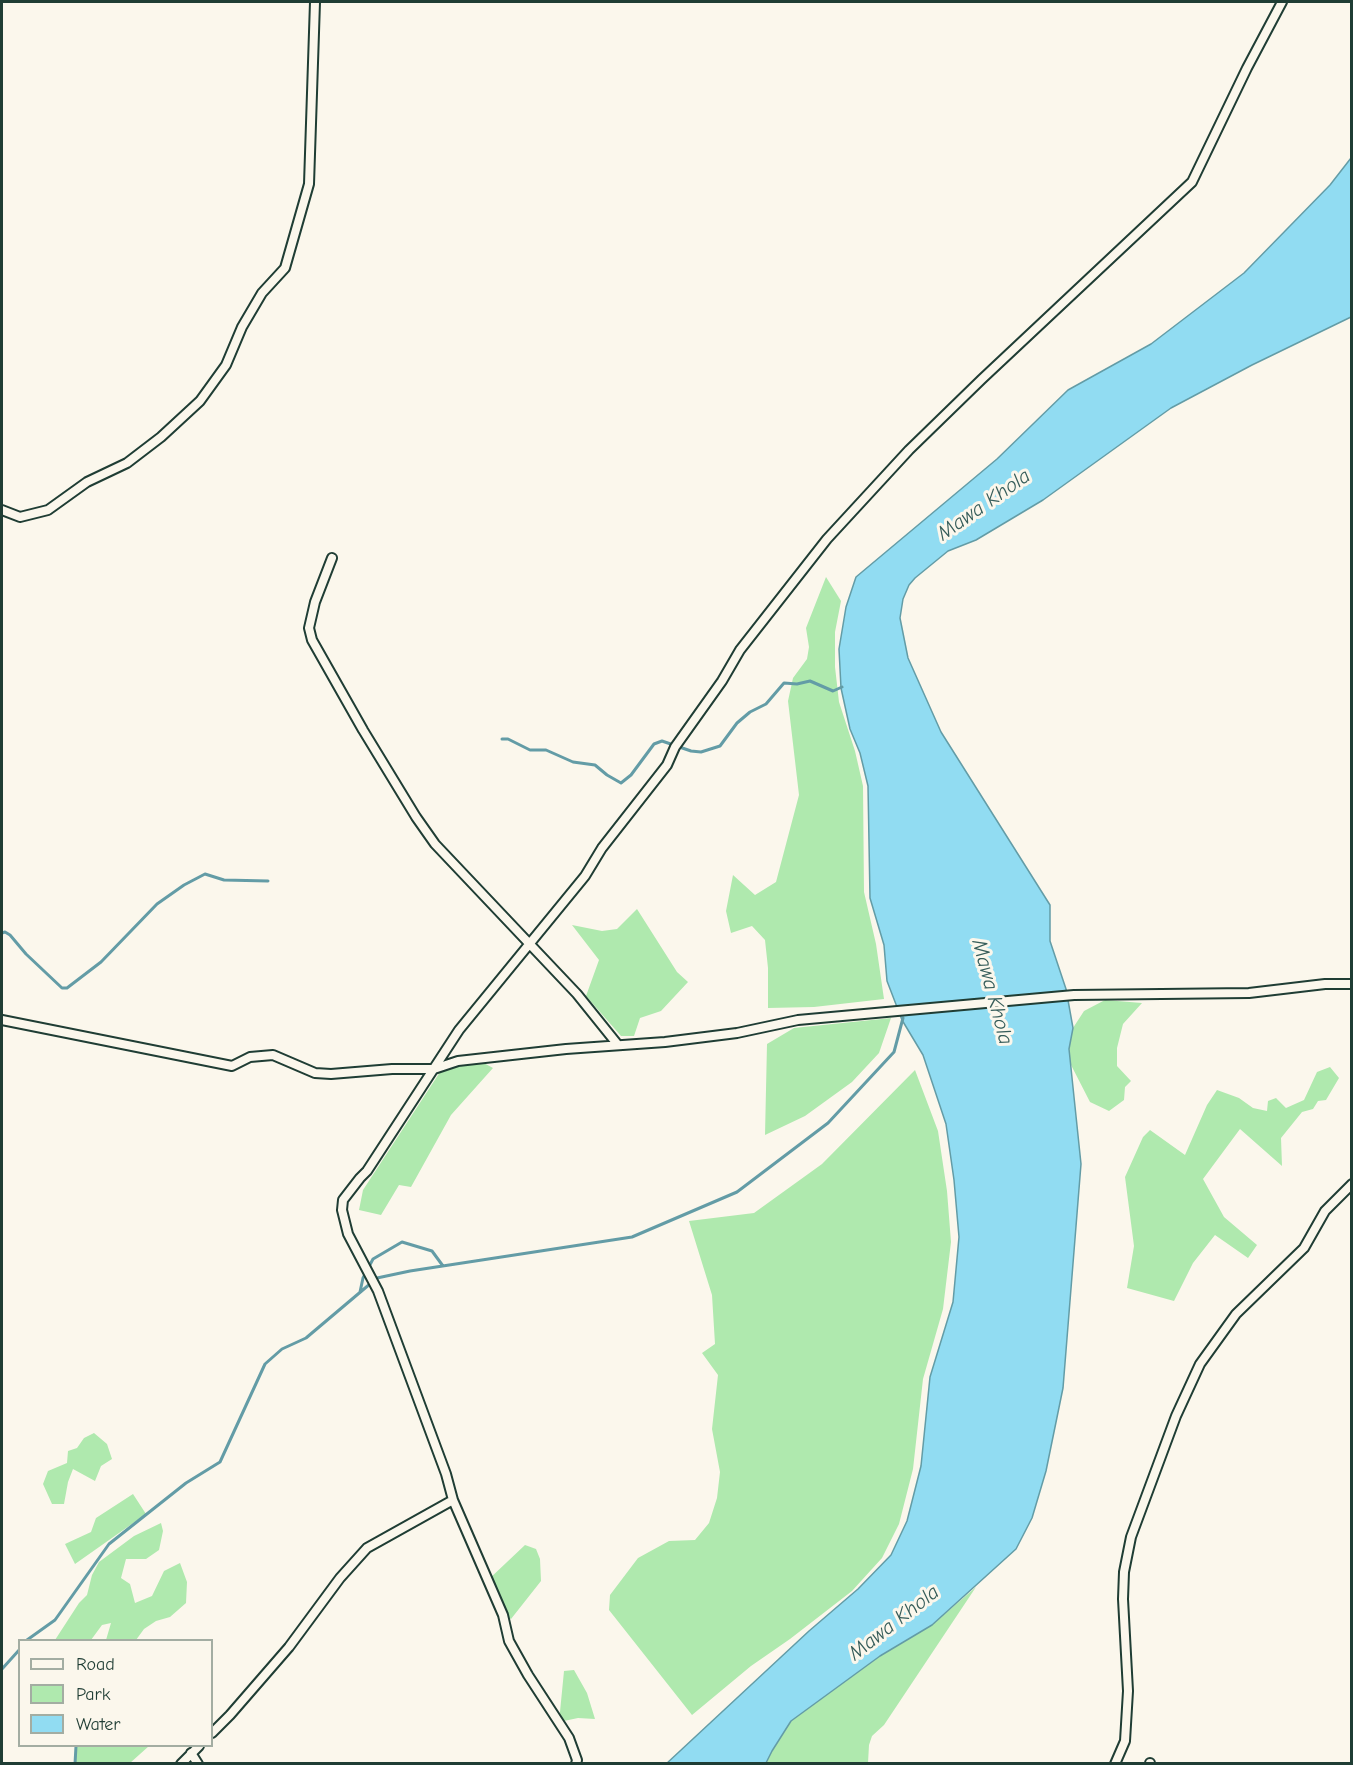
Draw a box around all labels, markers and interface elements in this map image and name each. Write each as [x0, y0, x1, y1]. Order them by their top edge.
water label: Mawa Khola [932, 464, 1036, 546]
water label: Mawa Khola [966, 936, 1018, 1048]
water label: Mawa Khola [844, 1580, 944, 1666]
legend [18, 1639, 213, 1747]
text: Road [76, 1654, 115, 1675]
text: Park [76, 1684, 110, 1705]
text: Water [76, 1714, 120, 1735]

